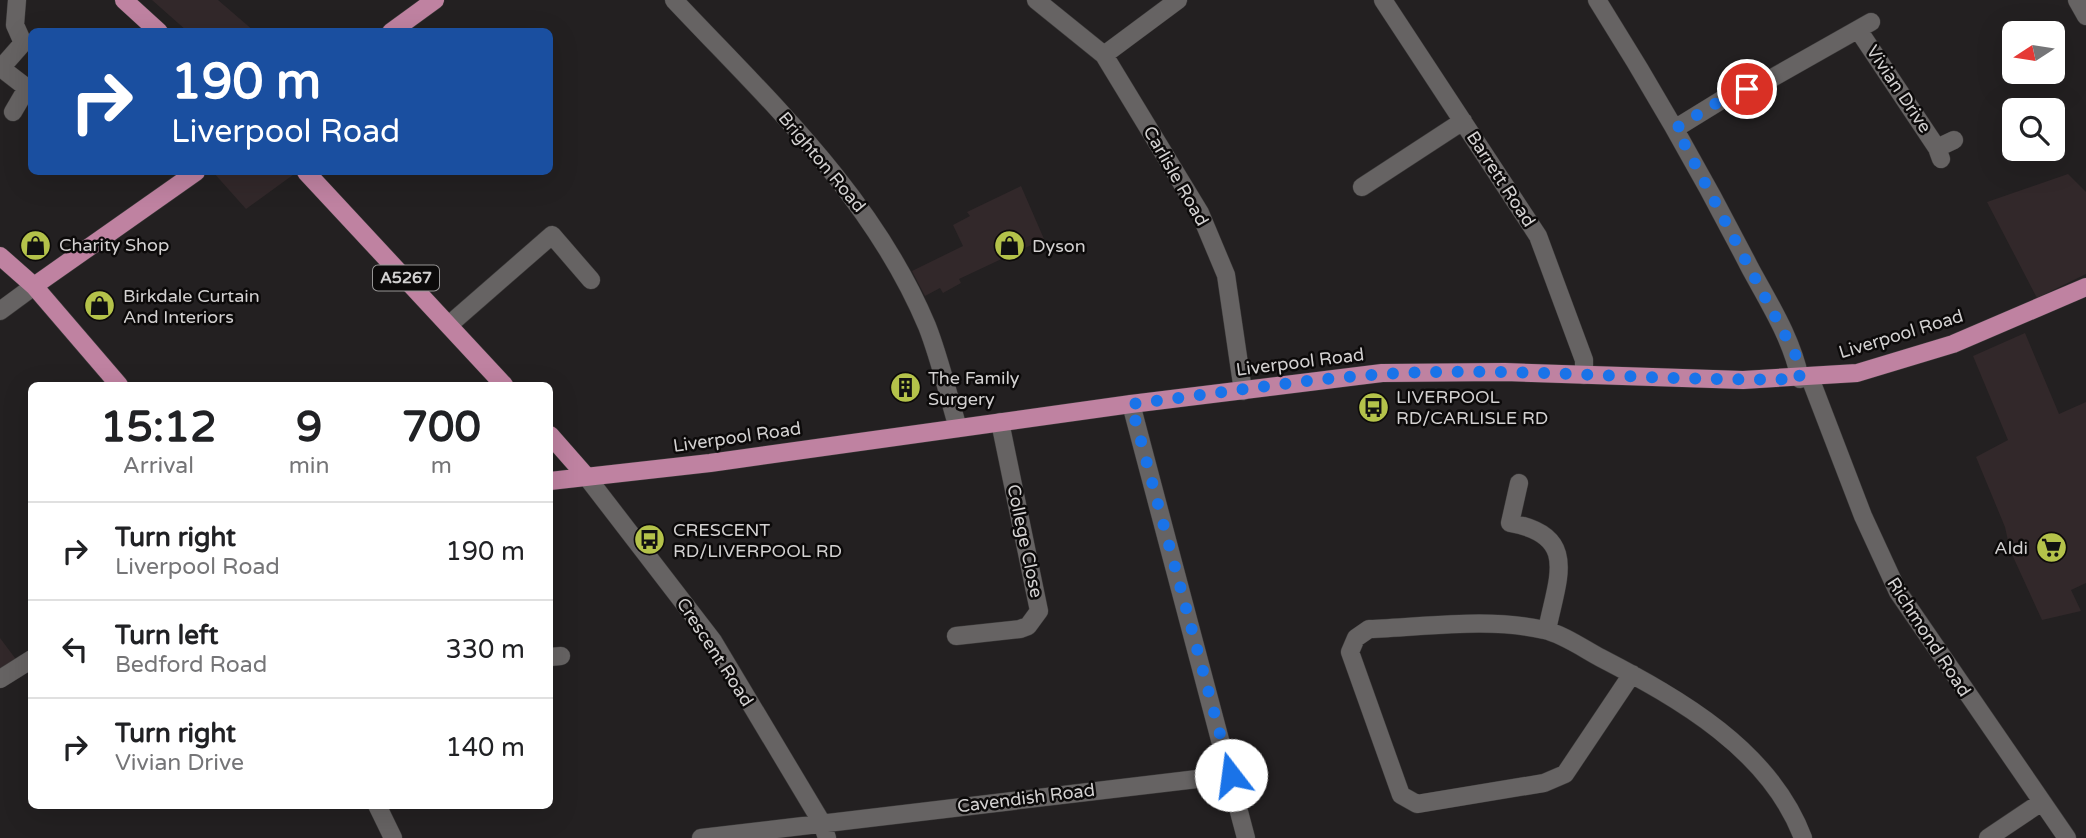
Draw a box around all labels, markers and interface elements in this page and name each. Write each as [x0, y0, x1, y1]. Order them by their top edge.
north arrow [2002, 21, 2065, 84]
map controls [2002, 21, 2065, 161]
street label: Vivian Drive [1862, 41, 1936, 137]
text: 190 m [171, 53, 321, 112]
icon: right [56, 56, 147, 147]
pin [1717, 59, 1777, 119]
icon: arrive [1728, 70, 1766, 108]
button: search [2002, 98, 2065, 161]
street label: Brighton Road [774, 107, 870, 217]
text: Liverpool Road [171, 113, 400, 151]
street label: Carlisle Road [1139, 122, 1213, 230]
street label: Barrett Road [1462, 127, 1540, 231]
shop icon: Charity Shop [19, 228, 53, 262]
shop icon: Dyson [992, 229, 1026, 263]
place label: Charity Shop [59, 234, 169, 256]
place label: Dyson [1032, 235, 1086, 257]
road number: A5267 [373, 266, 439, 290]
place label: Birkdale Curtain And Interiors [123, 285, 260, 328]
shop icon: Birkdale Curtain And Interiors [83, 289, 117, 323]
street label: Liverpool Road [1836, 305, 1966, 363]
street label: Liverpool Road [1235, 343, 1365, 381]
place label: The Family Surgery [928, 367, 1020, 410]
building icon: The Family Surgery [888, 371, 922, 405]
place label: LIVERPOOL RD/CARLISLE RD [1396, 386, 1548, 429]
bus stop icon: LIVERPOOL RD/CARLISLE RD [1356, 390, 1390, 424]
text: 15:12 [100, 402, 217, 453]
text: 9 [296, 402, 322, 453]
text: 700 [402, 402, 481, 453]
street label: Liverpool Road [672, 417, 802, 457]
text: Arrival [123, 452, 194, 480]
text: min [289, 452, 330, 480]
text: m [431, 452, 452, 480]
street label: College Close [1002, 482, 1048, 600]
place label: CRESCENT RD/LIVERPOOL RD [673, 519, 842, 562]
text: Turn right [115, 522, 236, 553]
bus stop icon: CRESCENT RD/LIVERPOOL RD [633, 523, 667, 557]
supermarket icon: Aldi [2034, 531, 2068, 565]
icon: right [56, 532, 94, 570]
text: 190 m [445, 536, 525, 567]
place label: Aldi [1994, 537, 2028, 559]
text: Liverpool Road [115, 553, 280, 581]
street label: Richmond Road [1882, 573, 1976, 701]
street label: Crescent Road [672, 594, 758, 710]
text: Turn left [115, 620, 218, 651]
icon: left [56, 630, 94, 668]
text: 330 m [445, 634, 525, 665]
text: Bedford Road [115, 651, 267, 679]
text: Turn right [115, 718, 236, 749]
icon: right [56, 728, 94, 766]
text: 140 m [445, 732, 525, 763]
position arrow [1194, 738, 1268, 812]
text: Vivian Drive [115, 749, 244, 777]
street label: Cavendish Road [956, 779, 1096, 817]

